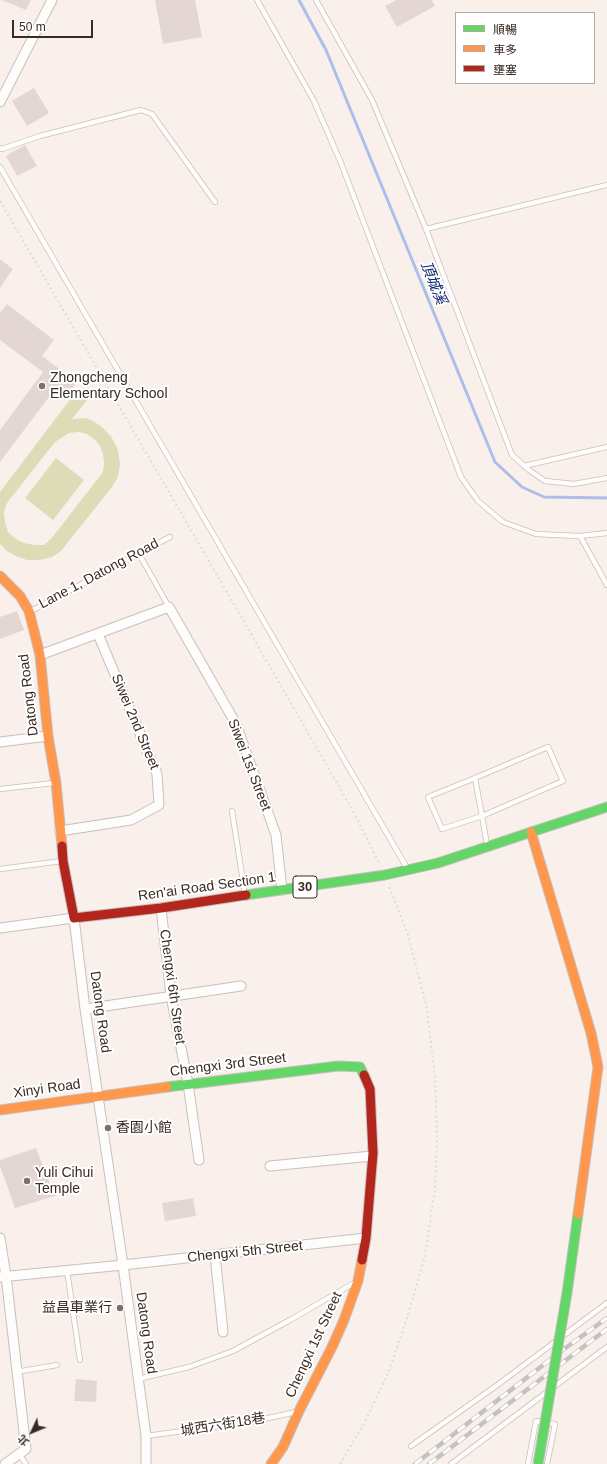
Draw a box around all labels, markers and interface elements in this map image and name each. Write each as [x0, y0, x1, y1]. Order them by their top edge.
scale bar [14, 12, 95, 38]
legend [455, 12, 595, 84]
text: 50 m [19, 20, 46, 34]
text: 順暢 [493, 23, 517, 37]
text: 車多 [493, 43, 517, 57]
text: 壅塞 [493, 63, 517, 77]
water label: 頂城溪 [416, 259, 450, 307]
place label: Zhongcheng Elementary School [50, 370, 168, 402]
marker: Zhongcheng Elementary School [37, 381, 47, 391]
street label: Lane 1, Datong Road [36, 535, 162, 613]
street label: Datong Road [16, 653, 42, 737]
street label: Siwei 2nd Street [107, 672, 163, 772]
street label: Siwei 1st Street [224, 717, 274, 813]
street label: Ren'ai Road Section 1 [137, 869, 277, 905]
road number: 30 [293, 876, 317, 898]
street label: Chengxi 6th Street [156, 928, 188, 1046]
street label: Datong Road [86, 970, 114, 1054]
street label: Chengxi 3rd Street [169, 1050, 287, 1080]
street label: Xinyi Road [12, 1076, 82, 1102]
place label: 香園小館 [116, 1120, 172, 1136]
marker: 香園小館 [103, 1123, 113, 1133]
place label: Yuli Cihui Temple [35, 1165, 93, 1198]
marker: Yuli Cihui Temple [22, 1176, 32, 1186]
street label: Chengxi 5th Street [186, 1238, 304, 1266]
street label: Chengxi 1st Street [282, 1289, 346, 1401]
street label: Datong Road [132, 1291, 160, 1375]
place label: 益昌車業行 [42, 1300, 112, 1316]
marker: 益昌車業行 [115, 1303, 125, 1313]
street label: 城西六街18巷 [179, 1410, 267, 1440]
north arrow [12, 1412, 52, 1452]
text: 北 [15, 1432, 32, 1448]

